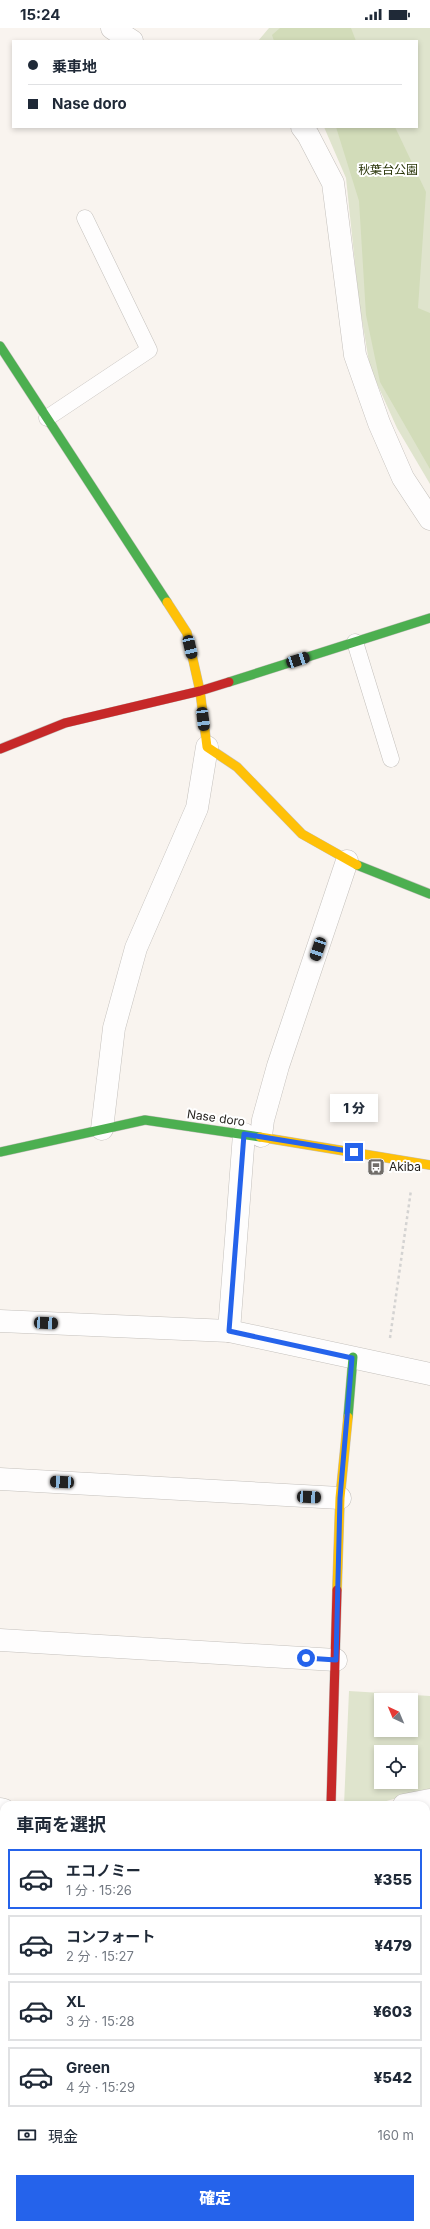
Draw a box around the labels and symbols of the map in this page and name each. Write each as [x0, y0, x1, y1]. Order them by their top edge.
park label: 秋葉台公園 [358, 162, 418, 177]
car [181, 634, 199, 660]
car [285, 651, 311, 669]
car [196, 706, 210, 732]
car [308, 936, 328, 962]
callout: 1 分 [330, 1094, 378, 1122]
street label: Nase doro [186, 1106, 246, 1129]
route end [345, 1143, 363, 1161]
bus stop icon: Akiba [366, 1157, 386, 1177]
place label: Akiba [389, 1159, 421, 1174]
car [34, 1316, 58, 1330]
car [50, 1475, 74, 1489]
car [297, 1490, 321, 1504]
route start [297, 1649, 315, 1667]
north arrow [374, 1693, 418, 1737]

